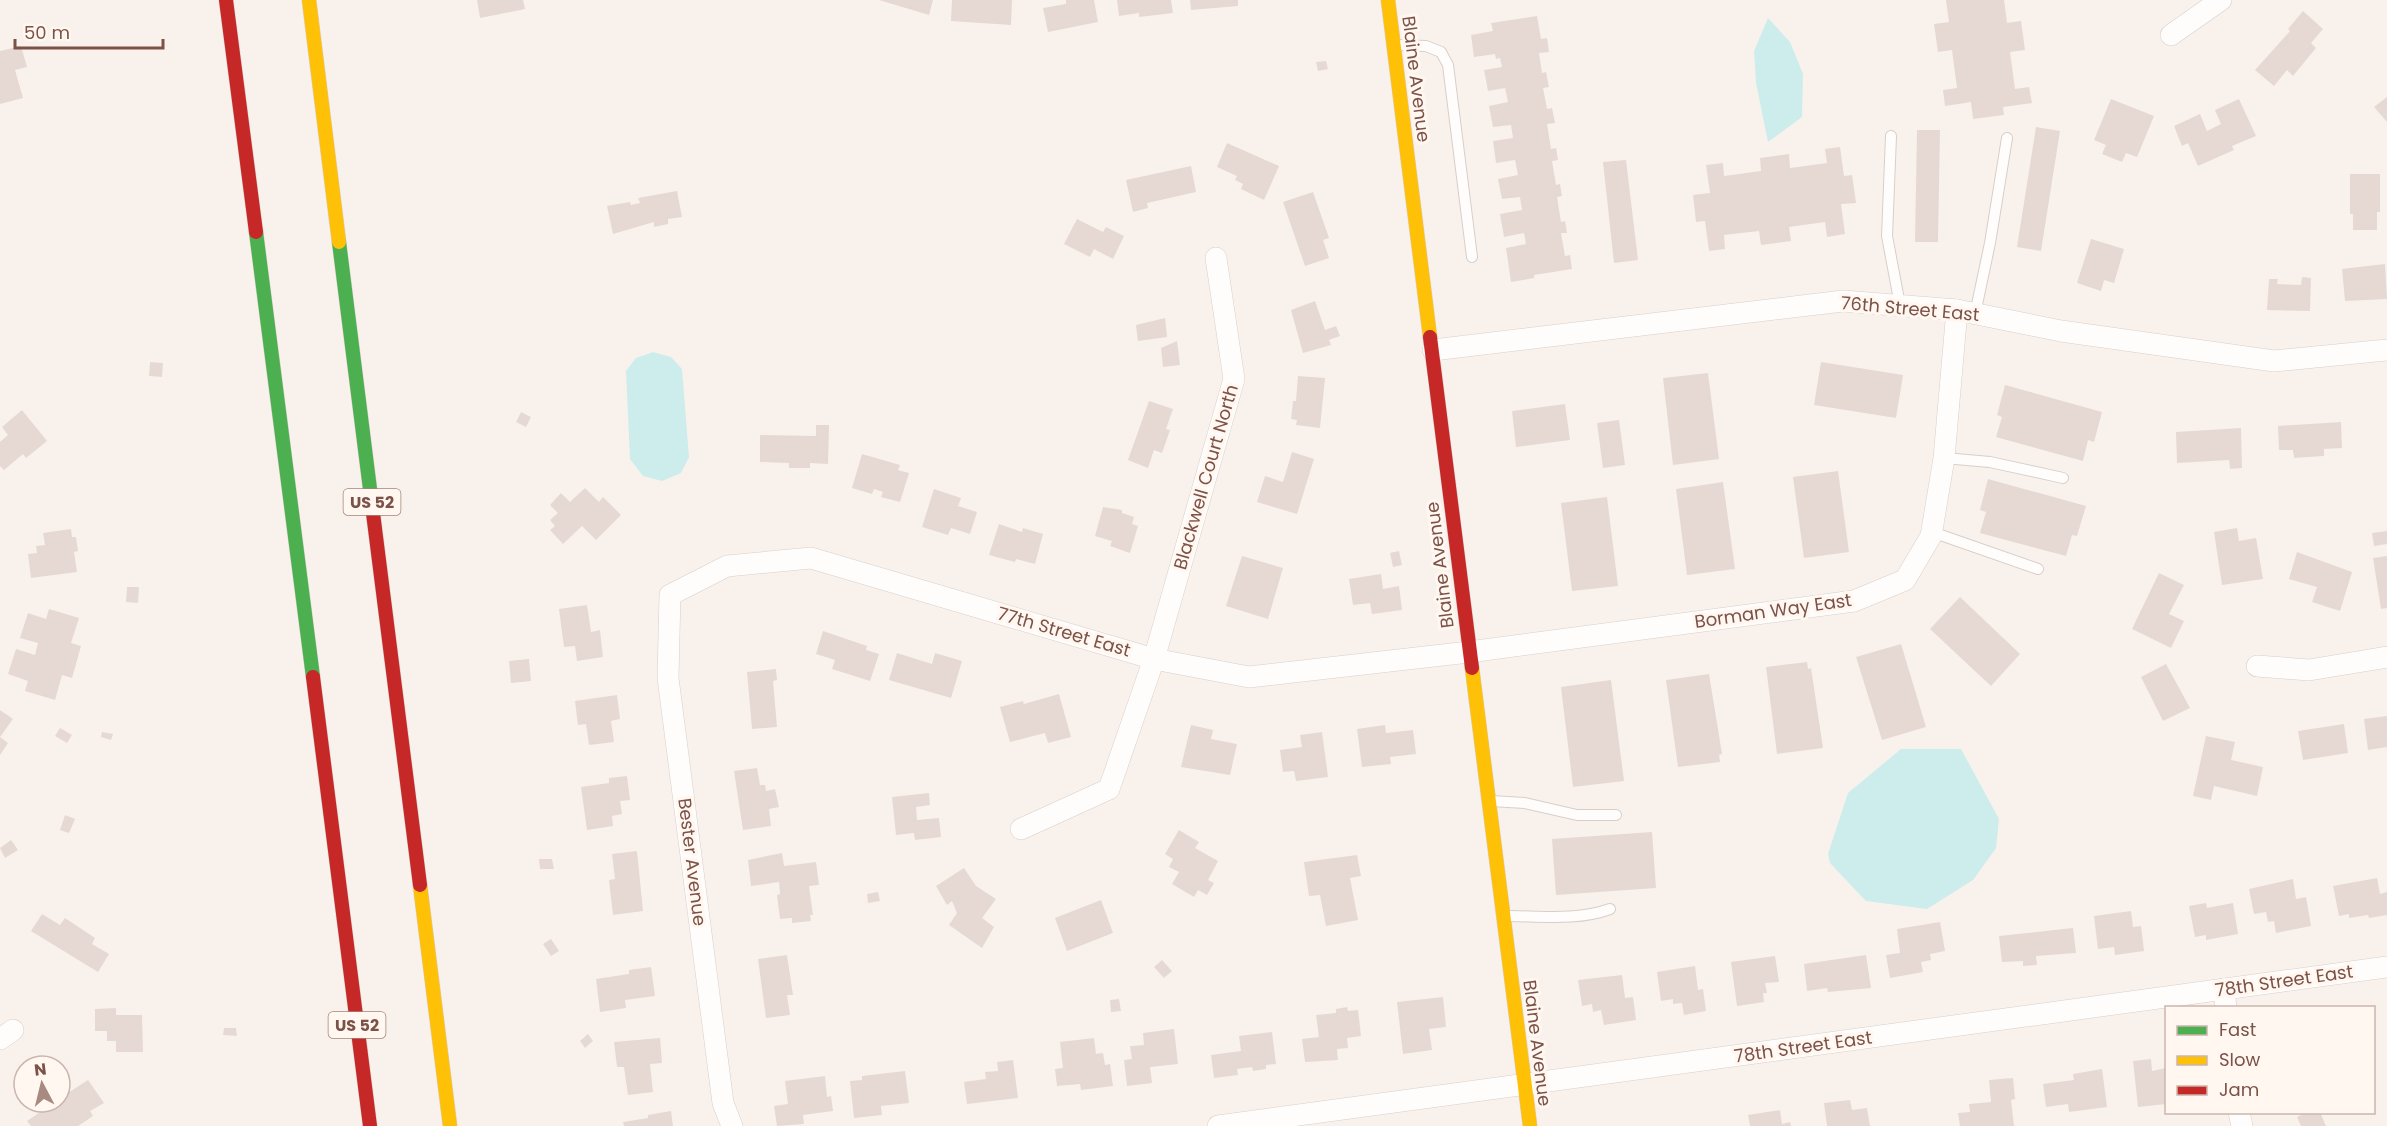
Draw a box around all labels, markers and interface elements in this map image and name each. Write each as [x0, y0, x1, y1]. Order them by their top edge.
scale bar [15, 12, 164, 50]
street label: Blaine Avenue [1396, 14, 1437, 144]
text: 50 m [24, 20, 70, 45]
street label: 76th Street East [1840, 290, 1980, 327]
street label: Blackwell Court North [1167, 381, 1244, 572]
road number: US 52 [344, 489, 400, 515]
street label: Blaine Avenue [1419, 500, 1460, 630]
street label: Borman Way East [1693, 587, 1853, 634]
street label: 77th Street East [995, 601, 1134, 662]
street label: Bester Avenue [672, 797, 713, 927]
street label: 78th Street East [2213, 958, 2354, 1003]
street label: Blaine Avenue [1517, 978, 1558, 1108]
legend [2165, 1006, 2375, 1114]
road number: US 52 [328, 1012, 386, 1038]
text: Fast [2219, 1017, 2256, 1042]
street label: 78th Street East [1732, 1024, 1873, 1069]
text: Slow [2219, 1047, 2261, 1072]
north arrow [12, 1054, 72, 1114]
text: N [33, 1057, 48, 1082]
text: Jam [2219, 1077, 2259, 1102]

